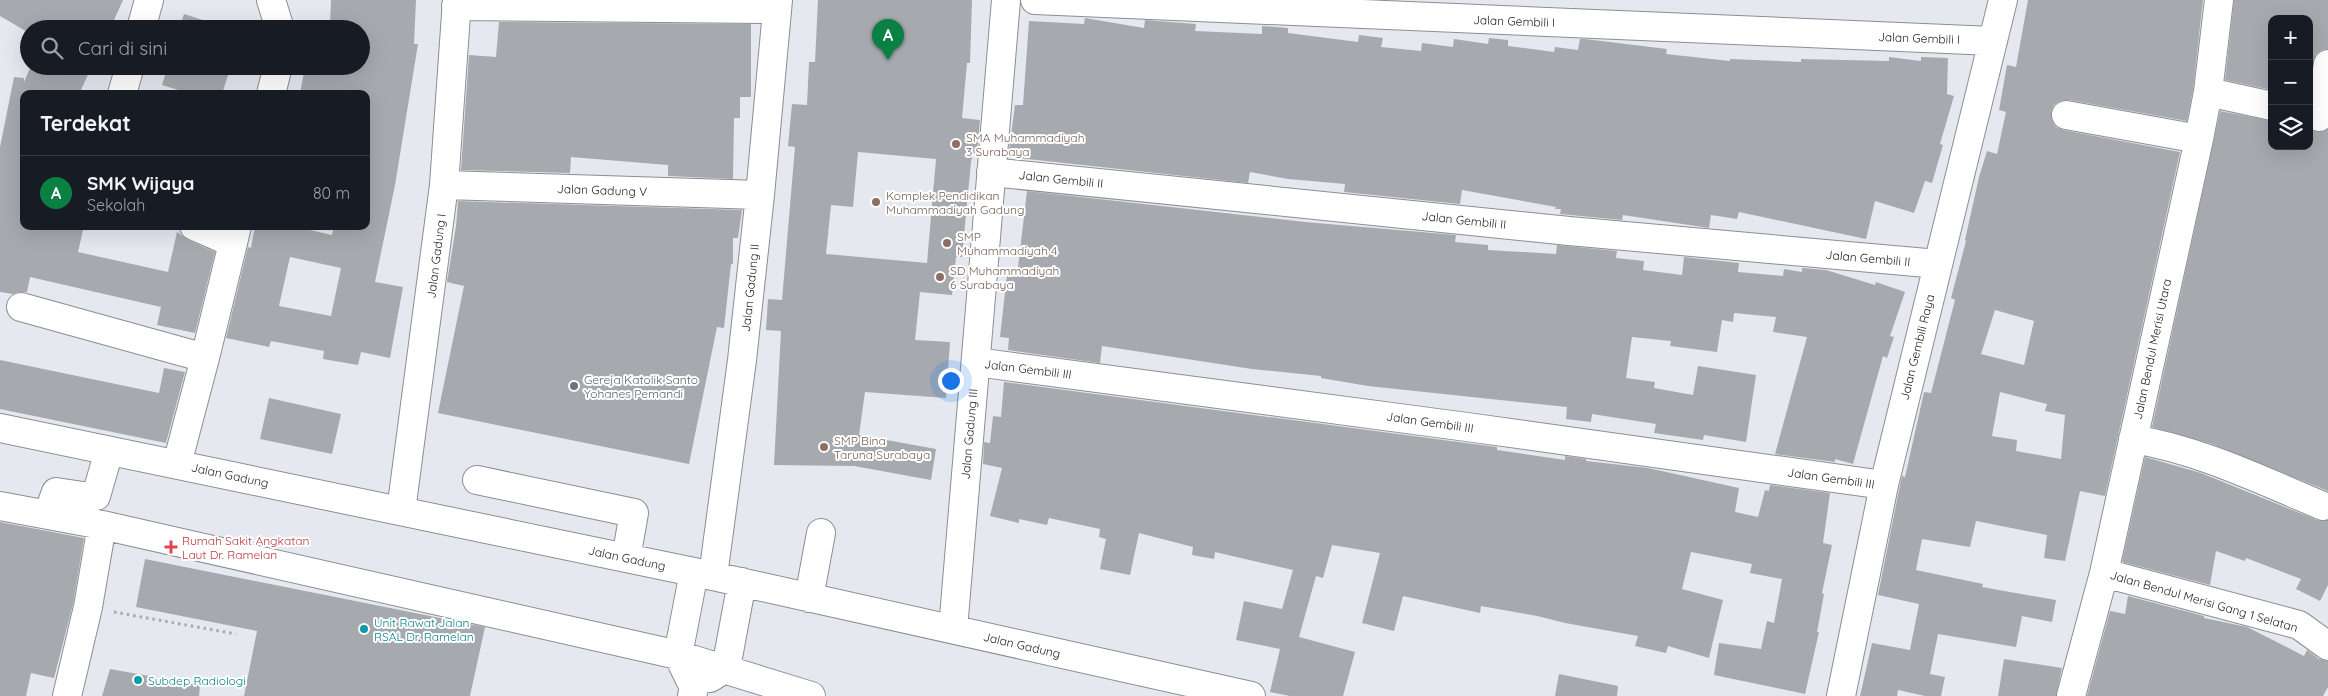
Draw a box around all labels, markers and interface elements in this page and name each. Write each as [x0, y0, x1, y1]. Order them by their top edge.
street label: Jalan Gembili I [1473, 12, 1555, 30]
map controls [2268, 15, 2313, 150]
button: + [2268, 15, 2313, 60]
pin: A [872, 19, 904, 60]
search box [20, 20, 370, 75]
street label: Jalan Gembili I [1878, 29, 1960, 47]
icon: search [38, 34, 66, 62]
text: Cari di sini [78, 36, 167, 60]
button: − [2268, 60, 2313, 105]
button: layers [2268, 105, 2313, 150]
text: Terdekat [40, 110, 131, 136]
place label: SMA Muhammadiyah 3 Surabaya [966, 130, 1084, 159]
marker: SMA Muhammadiyah 3 Surabaya [950, 138, 962, 150]
street label: Jalan Gembili II [1018, 167, 1104, 191]
text: SMK Wijaya [87, 171, 194, 195]
street label: Jalan Gadung V [557, 181, 647, 199]
text: A [51, 183, 61, 203]
text: 80 m [313, 183, 350, 203]
place label: Komplek Pendidikan Muhammadiyah Gadung [886, 188, 1025, 217]
text: Sekolah [87, 195, 145, 215]
marker: Komplek Pendidikan Muhammadiyah Gadung [870, 196, 882, 208]
street label: Jalan Gembili II [1421, 208, 1507, 232]
street label: Jalan Gadung I [423, 213, 449, 299]
place label: SMP Muhammadiyah 4 [957, 229, 1057, 258]
marker: SMP Muhammadiyah 4 [941, 237, 953, 249]
street label: Jalan Gadung II [738, 243, 762, 333]
street label: Jalan Gembili II [1825, 247, 1911, 269]
place label: SD Muhammadiyah 6 Surabaya [950, 263, 1059, 292]
marker: SD Muhammadiyah 6 Surabaya [934, 271, 946, 283]
street label: Jalan Bendul Merisi Utara [2130, 277, 2174, 421]
street label: Jalan Gembili Raya [1897, 293, 1937, 401]
street label: Jalan Gembili III [983, 356, 1073, 382]
your location [938, 368, 964, 394]
place label: Gereja Katolik Santo Yohanes Pemandi [584, 372, 698, 401]
marker: Gereja Katolik Santo Yohanes Pemandi [568, 380, 580, 392]
street label: Jalan Gadung III [958, 388, 980, 480]
street label: Jalan Gembili III [1385, 408, 1475, 436]
place label: SMP Bina Taruna Surabaya [834, 433, 930, 462]
marker: SMP Bina Taruna Surabaya [818, 441, 830, 453]
street label: Jalan Gadung [190, 459, 270, 491]
street label: Jalan Gembili III [1786, 464, 1876, 492]
place label: Rumah Sakit Angkatan Laut Dr. Ramelan [182, 533, 310, 562]
marker: Rumah Sakit Angkatan Laut Dr. Ramelan [164, 540, 178, 554]
street label: Jalan Gadung [587, 542, 667, 574]
street label: Jalan Bendul Merisi Gang 1 Selatan [2108, 567, 2300, 635]
place label: Unit Rawat Jalan RSAL Dr. Ramelan [374, 615, 474, 644]
marker: Unit Rawat Jalan RSAL Dr. Ramelan [358, 623, 370, 635]
street label: Jalan Gadung [982, 629, 1062, 661]
place label: Subdep Radiologi [148, 673, 246, 688]
marker: Subdep Radiologi [132, 674, 144, 686]

